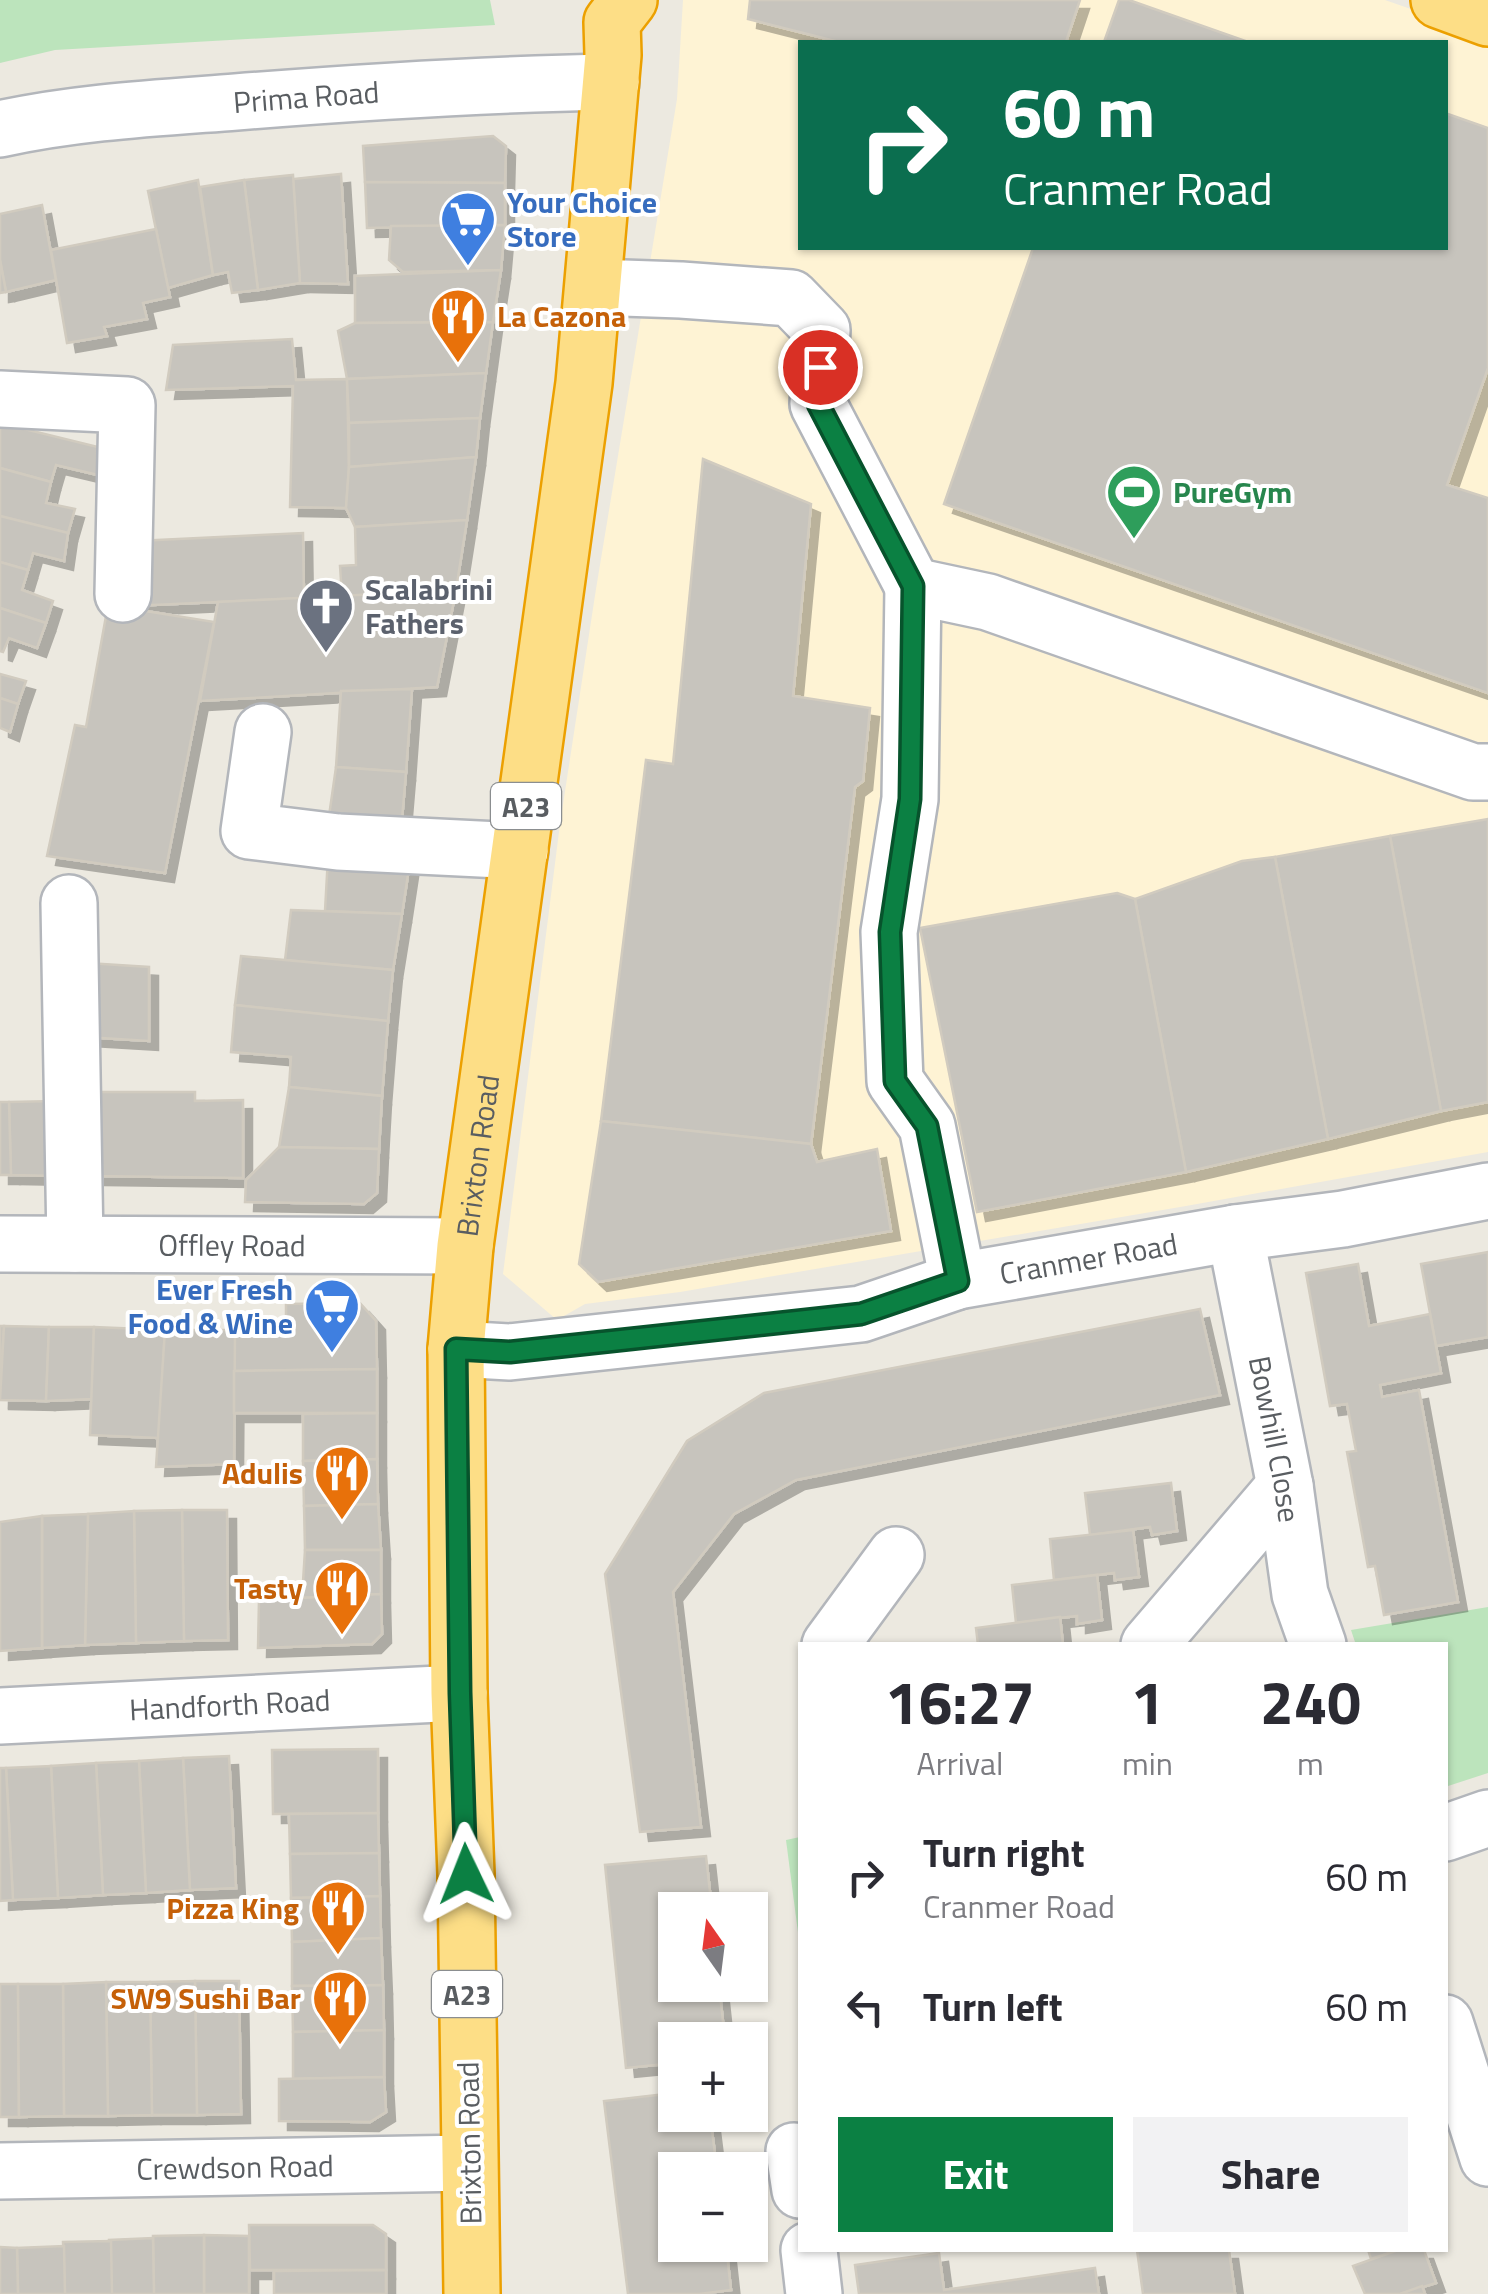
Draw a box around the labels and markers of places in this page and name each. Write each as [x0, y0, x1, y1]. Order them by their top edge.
place label: Your Choice Store [507, 179, 657, 259]
supermarket icon: Your Choice Store [438, 189, 498, 268]
restaurant icon: La Cazona [428, 286, 488, 365]
place label: La Cazona [497, 293, 626, 339]
pin [778, 325, 863, 410]
sports icon: PureGym [1104, 462, 1164, 541]
place label: PureGym [1173, 469, 1292, 515]
place label: Scalabrini Fathers [365, 566, 493, 646]
church icon: Scalabrini Fathers [296, 576, 356, 655]
place label: Ever Fresh Food & Wine [127, 1266, 293, 1346]
supermarket icon: Ever Fresh Food & Wine [302, 1276, 362, 1355]
restaurant icon: Adulis [312, 1443, 372, 1522]
place label: Adulis [222, 1450, 303, 1496]
restaurant icon: Tasty [312, 1558, 372, 1637]
place label: Tasty [234, 1565, 303, 1611]
restaurant icon: Pizza King [308, 1878, 368, 1957]
place label: Pizza King [166, 1885, 299, 1931]
restaurant icon: SW9 Sushi Bar [310, 1968, 370, 2047]
place label: SW9 Sushi Bar [111, 1975, 301, 2021]

